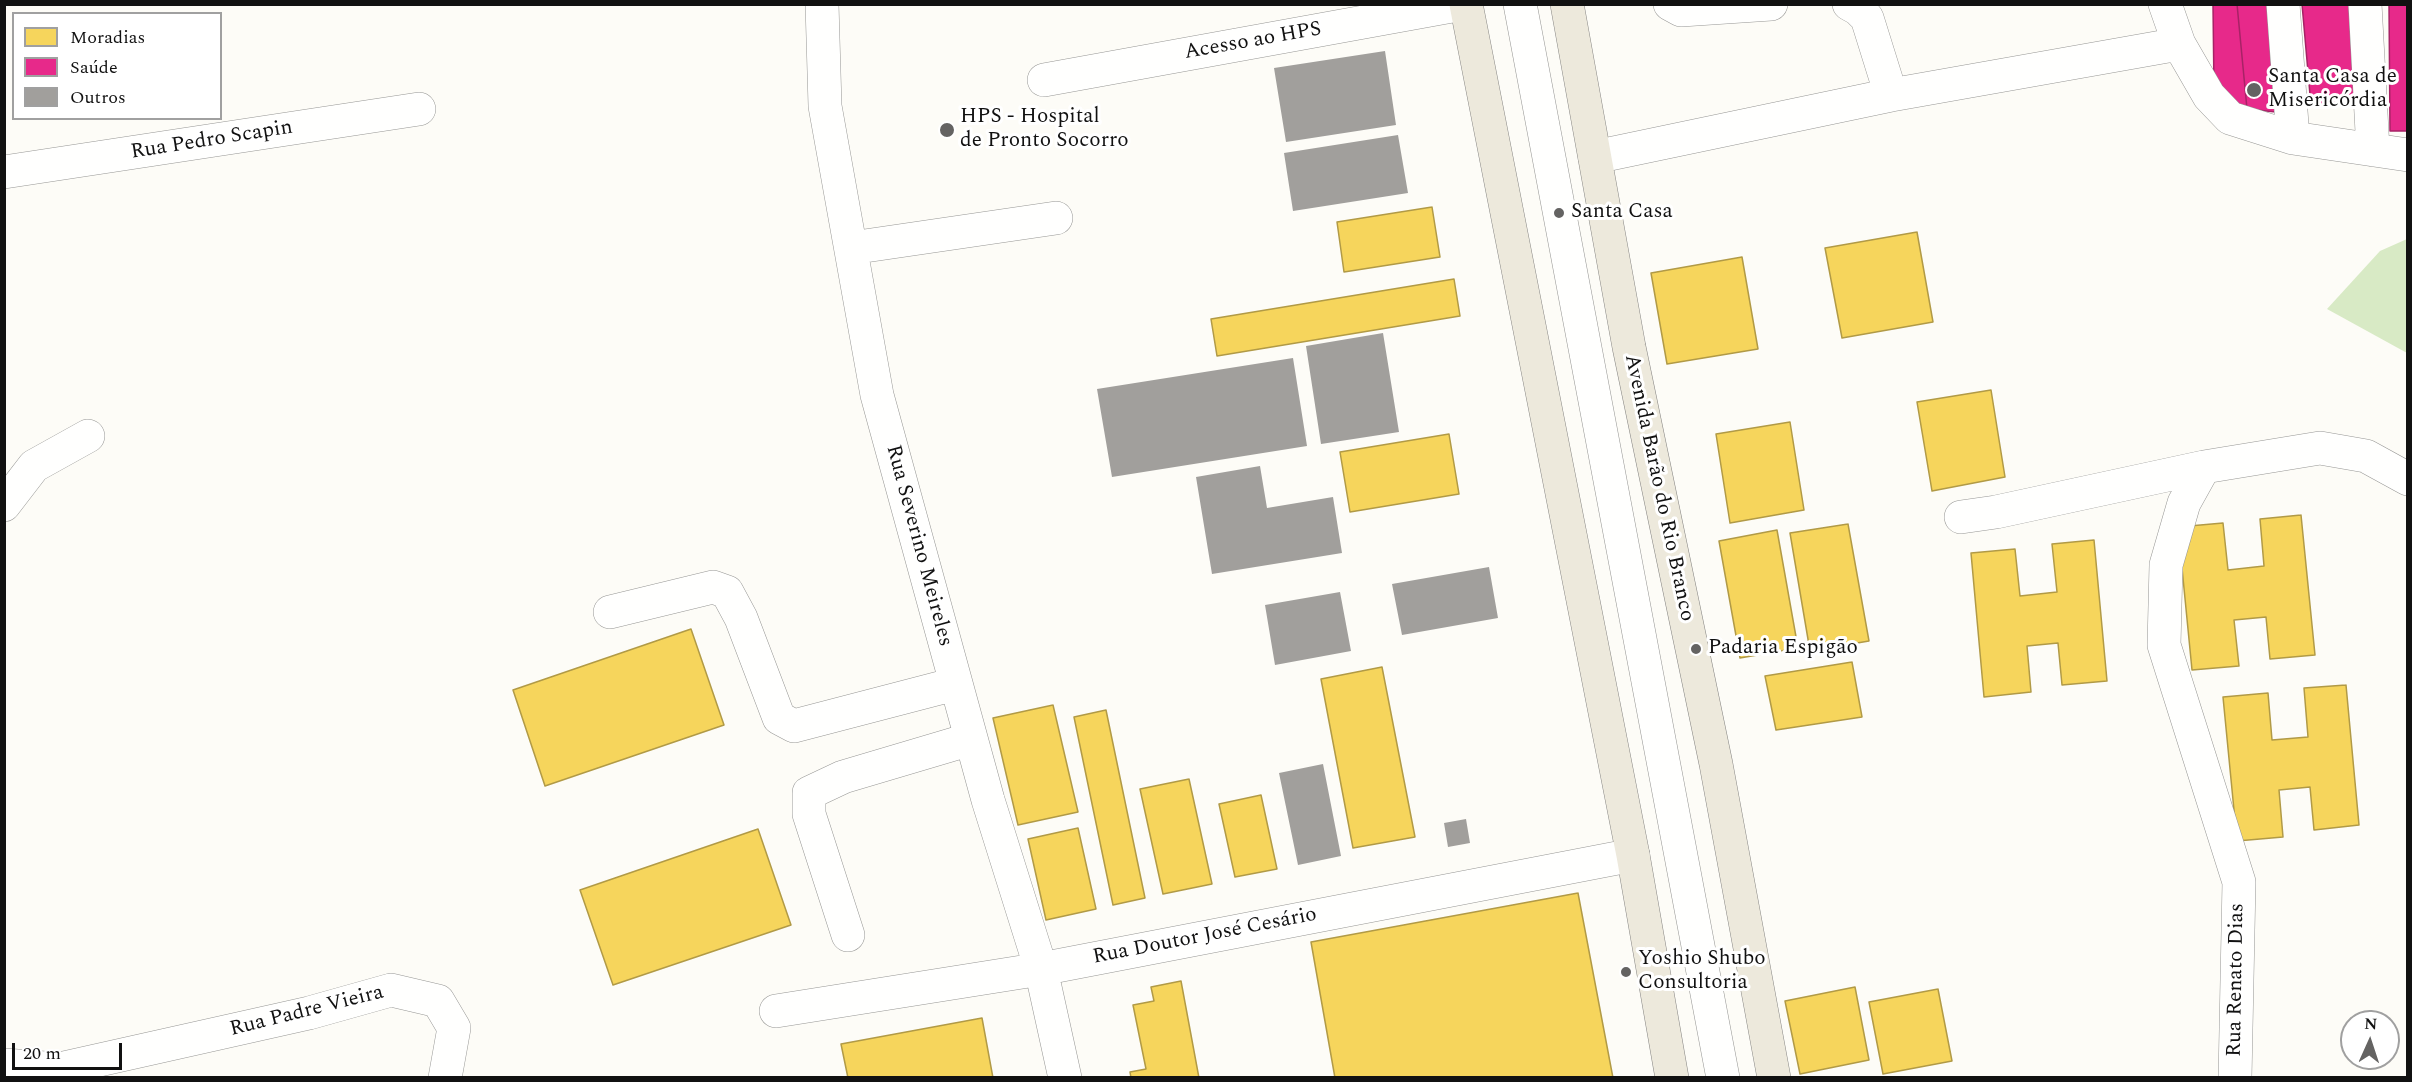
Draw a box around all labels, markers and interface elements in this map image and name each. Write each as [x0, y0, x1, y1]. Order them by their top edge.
legend [12, 12, 222, 120]
street label: Acesso ao HPS [1183, 18, 1323, 66]
text: Moradias [70, 24, 145, 51]
text: Saúde [70, 54, 118, 81]
place label: Santa Casa de Misericórdia [2268, 65, 2397, 115]
marker: Santa Casa de Misericórdia [2245, 81, 2263, 99]
text: Outros [70, 84, 126, 111]
place label: HPS - Hospital de Pronto Socorro [960, 105, 1129, 155]
street label: Rua Pedro Scapin [129, 116, 295, 166]
marker: HPS - Hospital de Pronto Socorro [938, 121, 956, 139]
place label: Santa Casa [1571, 200, 1673, 226]
marker: Santa Casa [1552, 206, 1566, 220]
street label: Avenida Barão do Rio Branco [1617, 352, 1699, 624]
street label: Rua Severino Meireles [879, 442, 957, 650]
place label: Padaria Espigão [1708, 636, 1858, 662]
marker: Padaria Espigão [1689, 642, 1703, 656]
street label: Rua Doutor José Cesário [1091, 903, 1319, 971]
street label: Rua Renato Dias [2223, 903, 2251, 1057]
place label: Yoshio Shubo Consultoria [1638, 947, 1766, 997]
marker: Yoshio Shubo Consultoria [1619, 965, 1633, 979]
street label: Rua Padre Vieira [228, 981, 386, 1043]
north arrow [2340, 1010, 2400, 1070]
text: N [2364, 1012, 2378, 1036]
scale bar [15, 1031, 124, 1069]
text: 20 m [23, 1040, 61, 1067]

